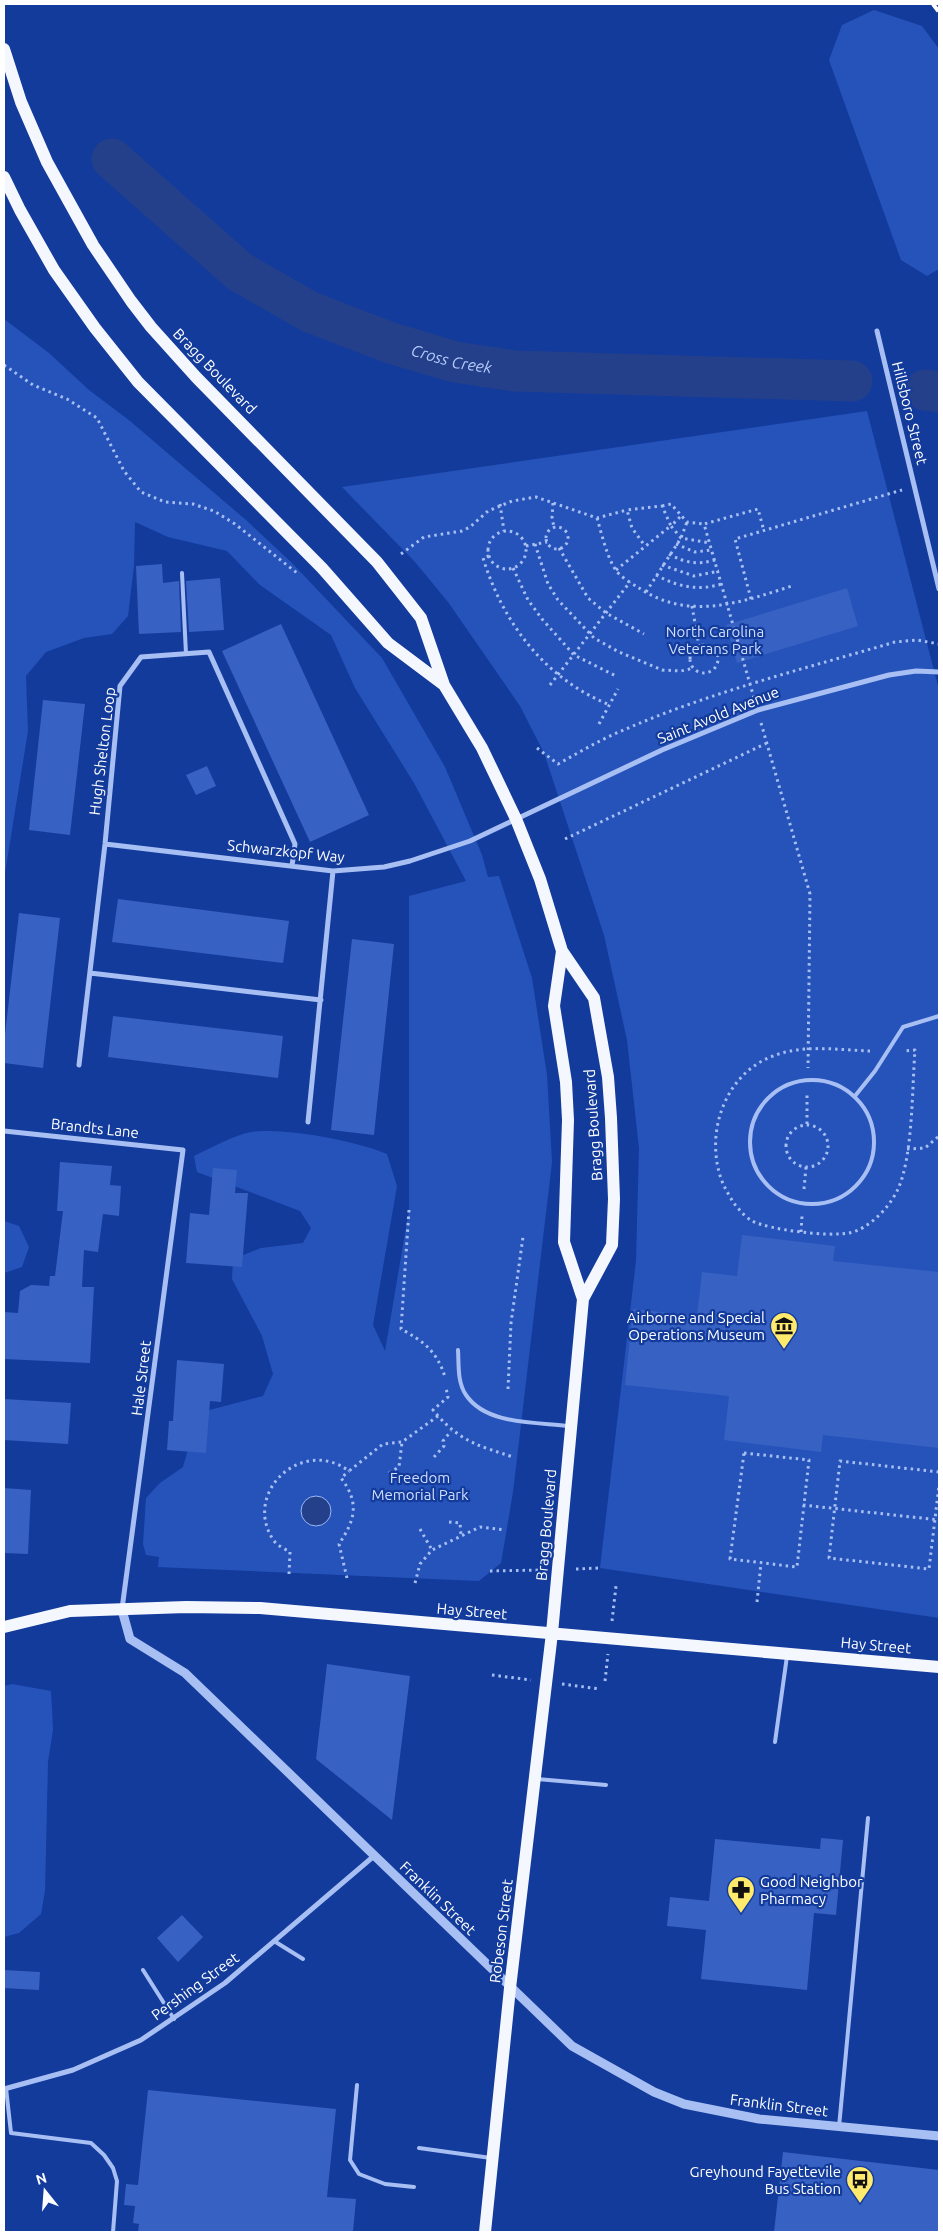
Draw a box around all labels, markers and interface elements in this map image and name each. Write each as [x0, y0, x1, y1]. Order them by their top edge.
street label: Bragg Boulevard [170, 325, 260, 417]
water label: Cross Creek [409, 341, 494, 377]
street label: Hillsboro Street [889, 360, 931, 466]
park label: North Carolina Veterans Park [666, 623, 764, 657]
street label: Saint Avold Avenue [655, 683, 781, 747]
street label: Hugh Shelton Loop [86, 686, 118, 816]
street label: Schwarzkopf Way [227, 836, 345, 866]
street label: Bragg Boulevard [581, 1068, 605, 1182]
street label: Brandts Lane [50, 1115, 140, 1141]
place label: Airborne and Special Operations Museum [627, 1309, 765, 1343]
museum icon: Airborne and Special Operations Museum [769, 1311, 799, 1350]
street label: Hale Street [128, 1339, 154, 1417]
street label: Bragg Boulevard [533, 1468, 559, 1582]
park label: Freedom Memorial Park [371, 1469, 469, 1503]
street label: Hay Street [436, 1599, 508, 1623]
street label: Hay Street [840, 1633, 912, 1657]
street label: Franklin Street [397, 1858, 479, 1938]
place label: Good Neighbor Pharmacy [760, 1873, 863, 1907]
pharmacy icon: Good Neighbor Pharmacy [726, 1875, 756, 1914]
street label: Robeson Street [486, 1878, 516, 1984]
street label: Pershing Street [148, 1949, 242, 2023]
street label: Franklin Street [729, 2091, 829, 2119]
place label: Greyhound Fayettevile Bus Station [689, 2163, 841, 2197]
bus stop icon: Greyhound Fayettevile Bus Station [845, 2165, 875, 2204]
north arrow [20, 2166, 70, 2216]
text: N [34, 2169, 49, 2188]

